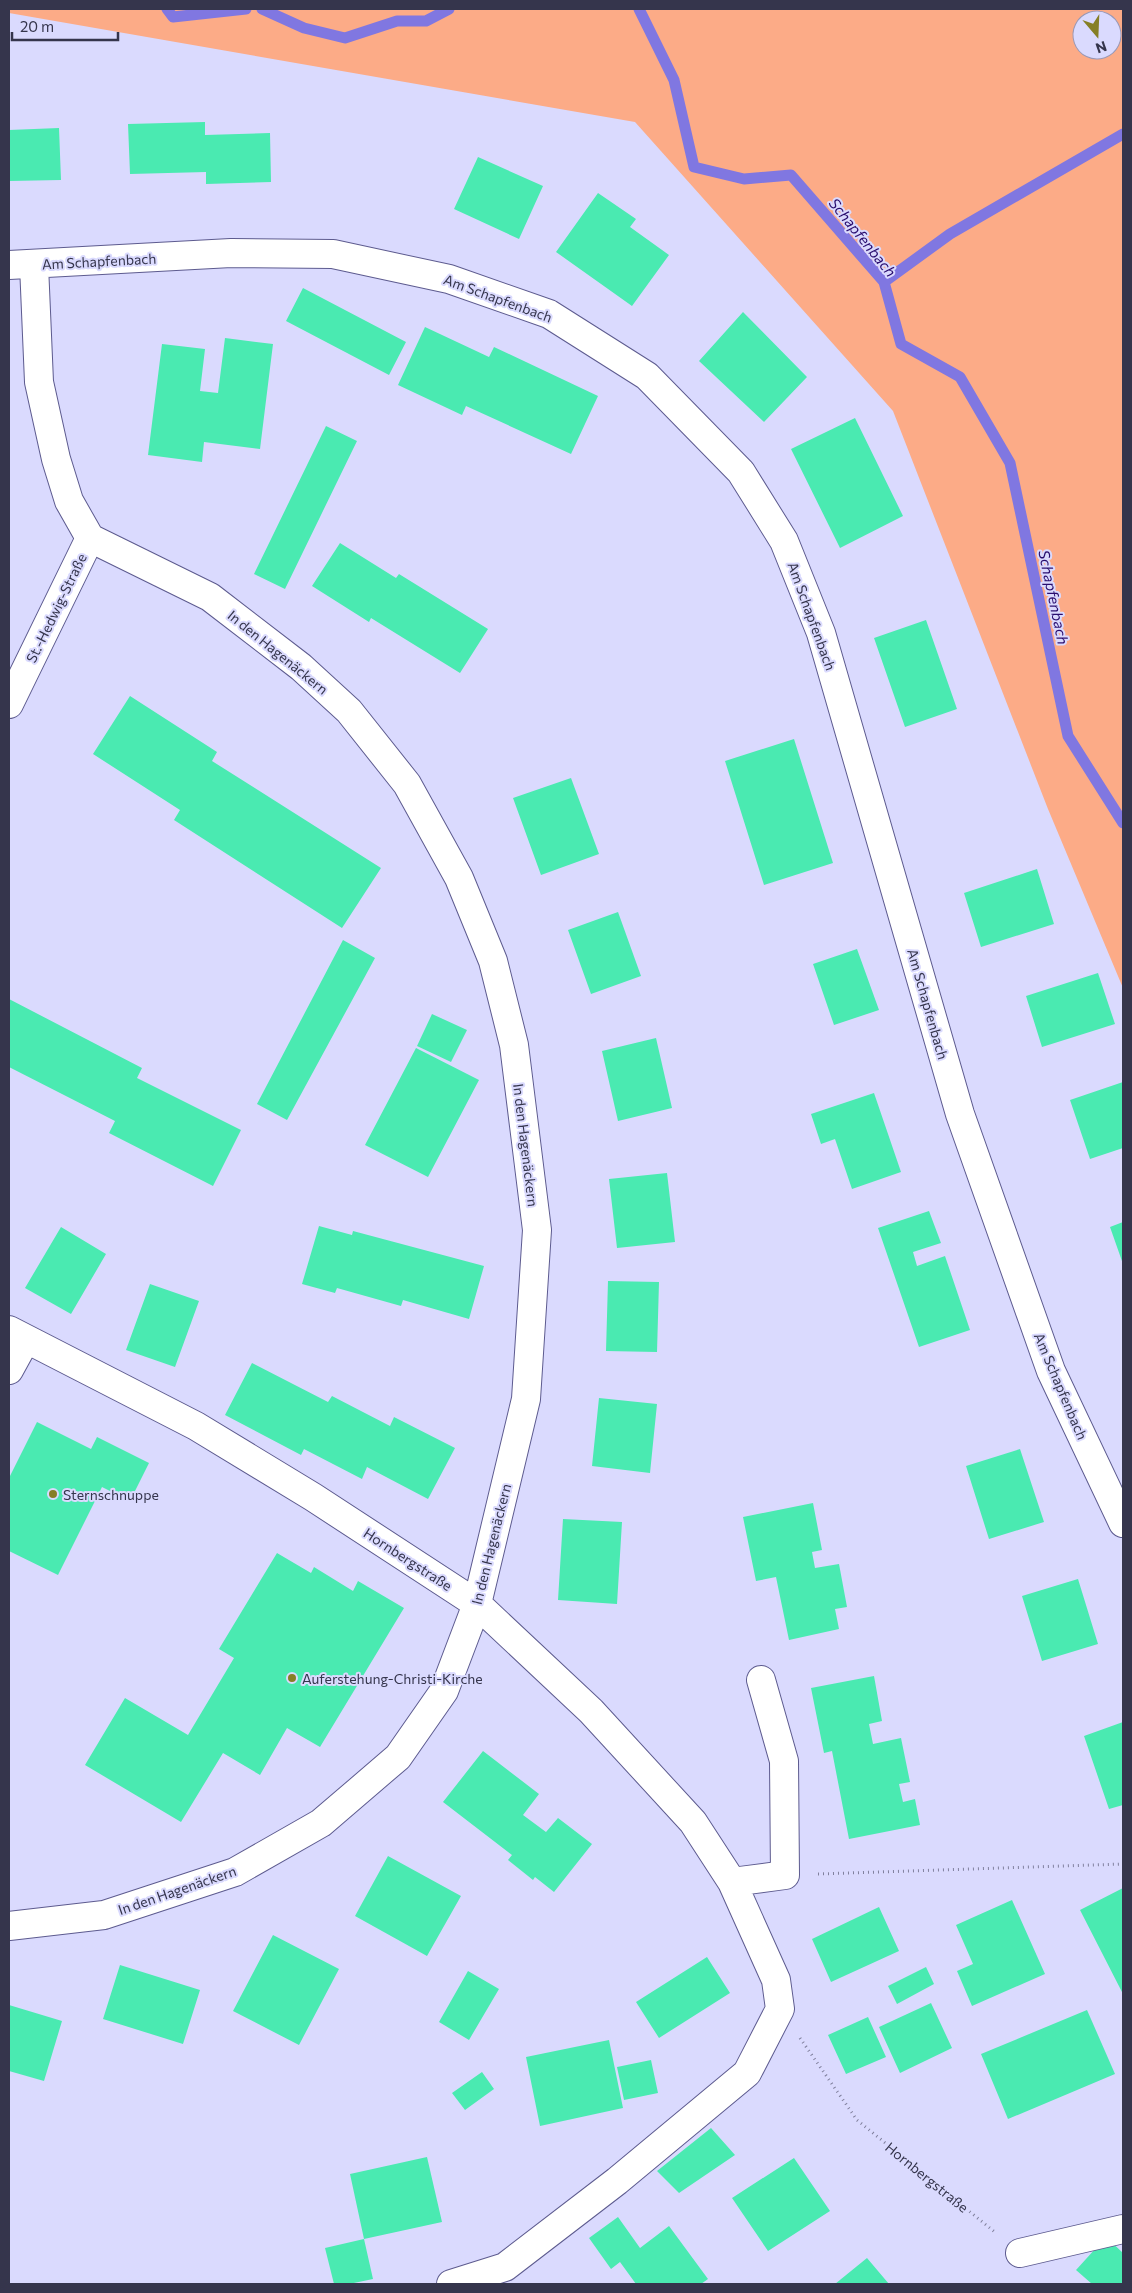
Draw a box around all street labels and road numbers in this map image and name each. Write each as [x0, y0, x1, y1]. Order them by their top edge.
street label: Am Schapfenbach [41, 250, 157, 272]
street label: Am Schapfenbach [441, 270, 555, 326]
street label: St.-Hedwig-Straße [22, 551, 90, 665]
street label: Am Schapfenbach [784, 559, 840, 673]
street label: In den Hagenäckern [224, 606, 332, 698]
street label: Am Schapfenbach [904, 947, 952, 1061]
street label: In den Hagenäckern [510, 1082, 542, 1208]
street label: Am Schapfenbach [1031, 1330, 1091, 1442]
street label: In den Hagenäckern [468, 1482, 514, 1606]
street label: Hornbergstraße [361, 1524, 455, 1594]
street label: In den Hagenäckern [116, 1862, 238, 1918]
street label: Hornbergstraße [882, 2138, 972, 2216]

